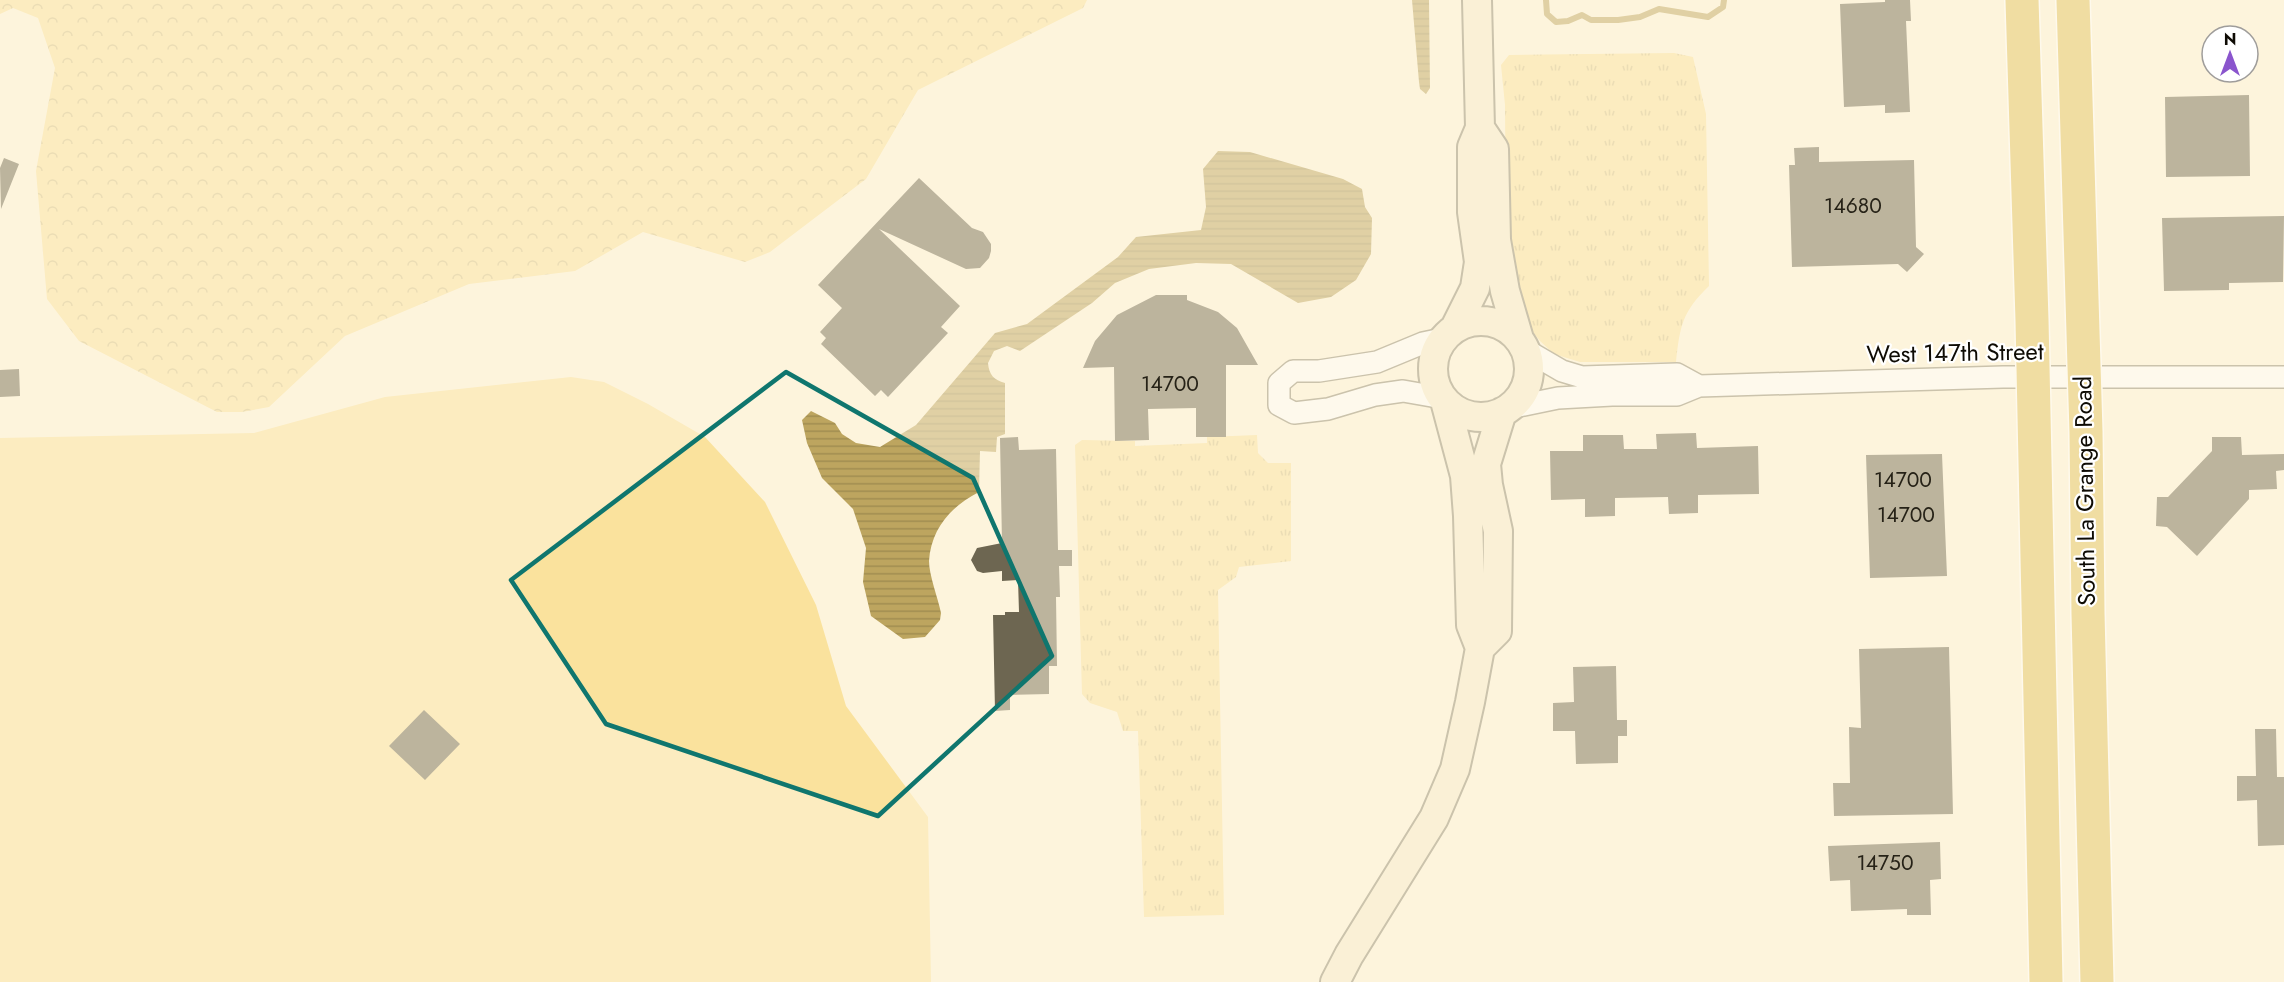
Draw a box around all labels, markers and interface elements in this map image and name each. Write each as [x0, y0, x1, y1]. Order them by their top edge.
north arrow [2200, 24, 2260, 84]
text: N [2224, 28, 2236, 51]
house number: 14680 [1824, 191, 1882, 221]
street label: West 147th Street [1866, 333, 2044, 372]
house number: 14700 [1141, 369, 1199, 399]
street label: South La Grange Road [2065, 376, 2104, 606]
house number: 14700 [1874, 465, 1932, 495]
house number: 14700 [1877, 500, 1935, 530]
house number: 14750 [1856, 848, 1914, 878]

